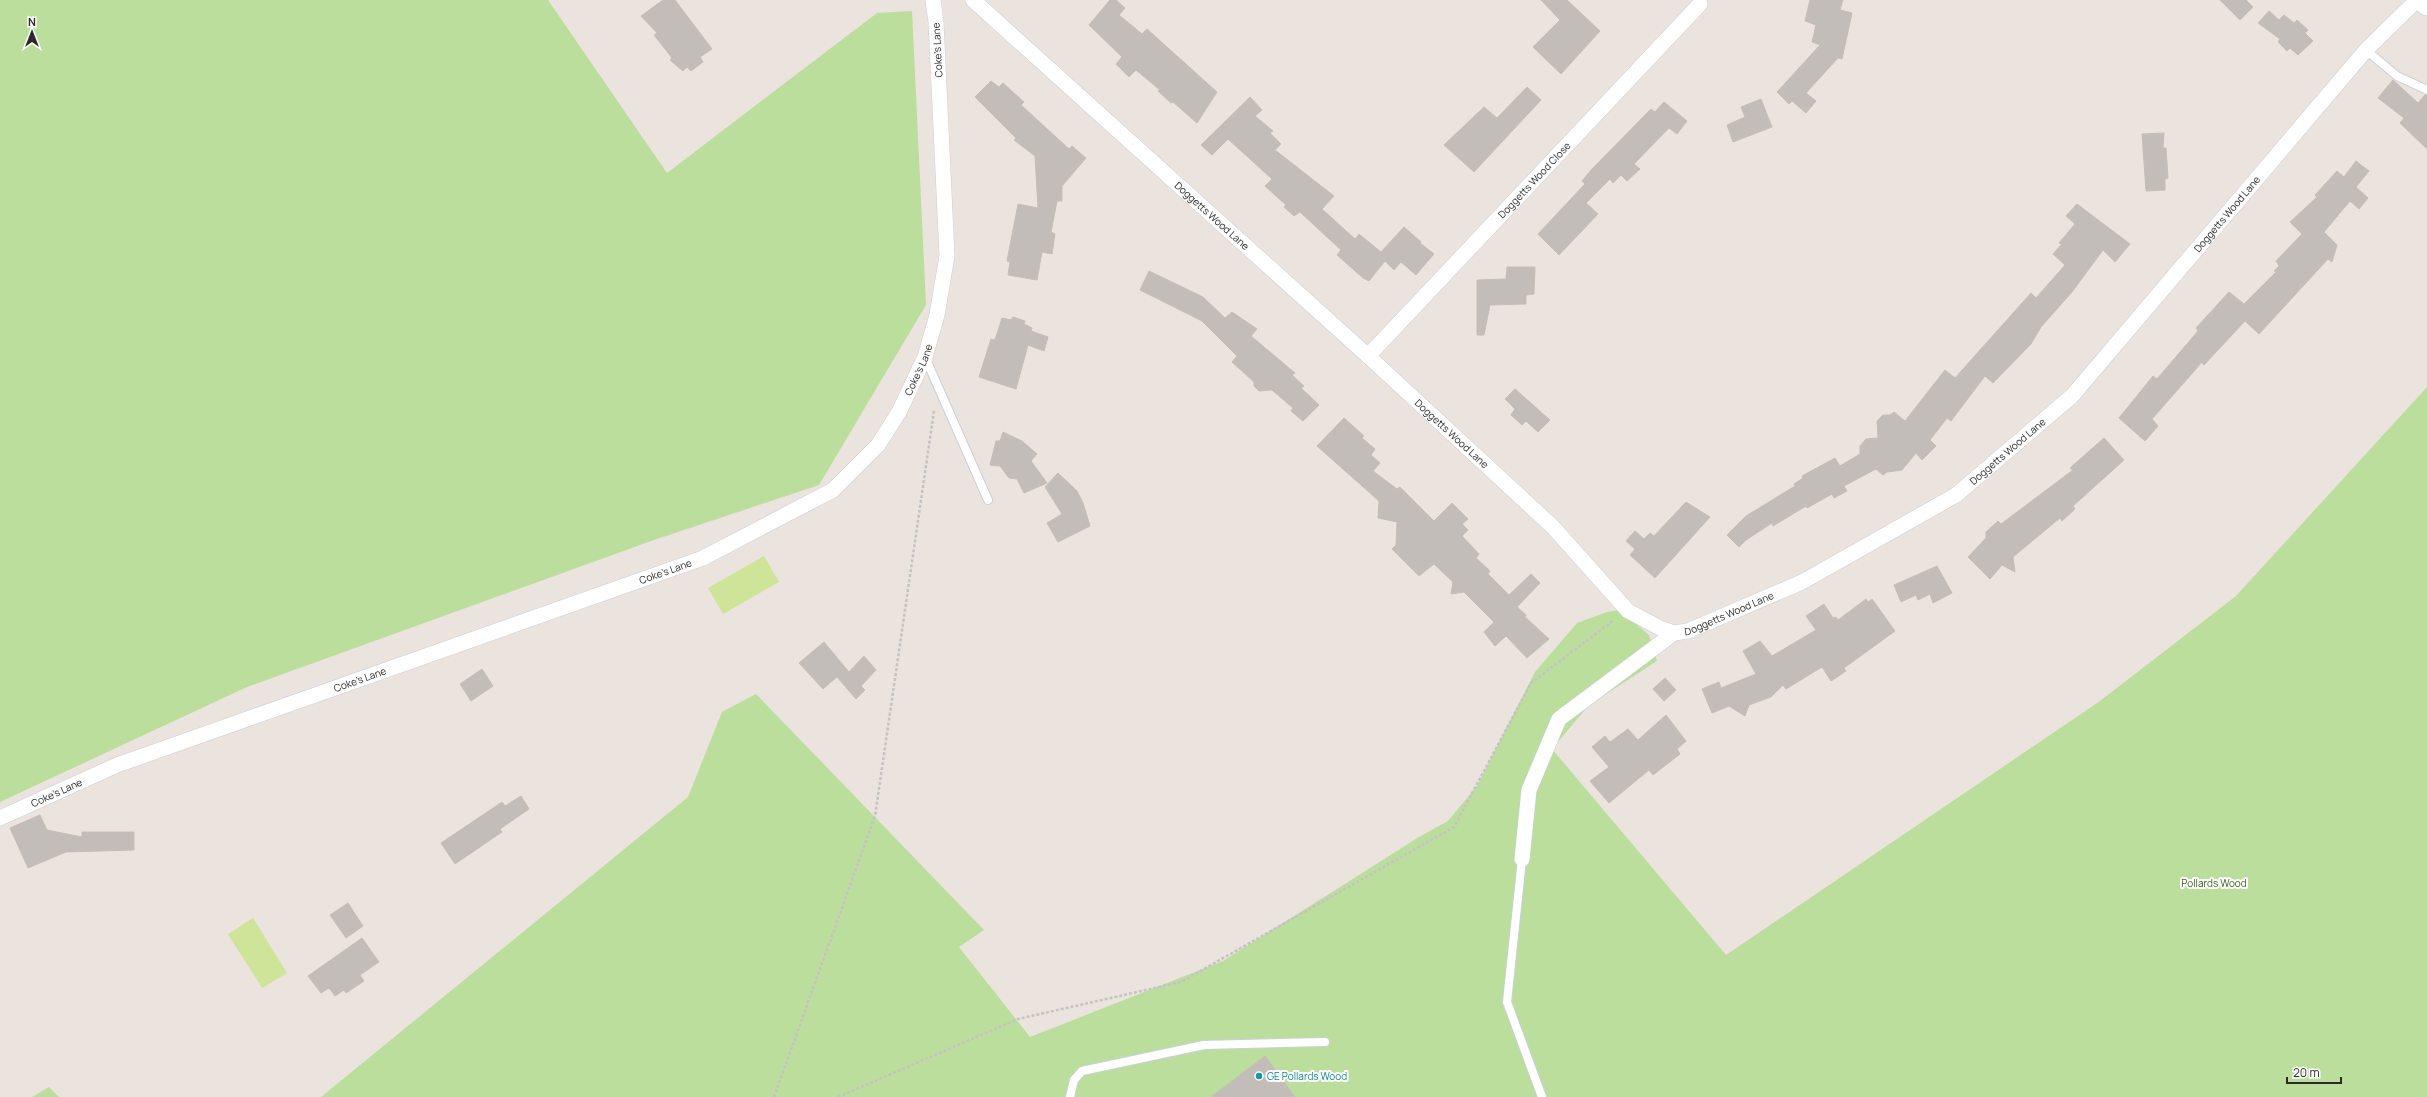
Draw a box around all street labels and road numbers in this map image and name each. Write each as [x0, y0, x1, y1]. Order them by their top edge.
street label: Coke's Lane [929, 22, 945, 78]
street label: Doggetts Wood Close [1495, 139, 1574, 221]
street label: Doggetts Wood Lane [2190, 173, 2263, 255]
street label: Doggetts Wood Lane [1172, 178, 1253, 253]
street label: Coke's Lane [901, 342, 935, 398]
street label: Doggetts Wood Lane [1412, 396, 1492, 471]
street label: Doggetts Wood Lane [1966, 415, 2049, 488]
street label: Coke's Lane [637, 555, 694, 587]
street label: Doggetts Wood Lane [1683, 588, 1776, 638]
street label: Coke's Lane [332, 663, 388, 695]
street label: Coke's Lane [29, 775, 85, 810]

